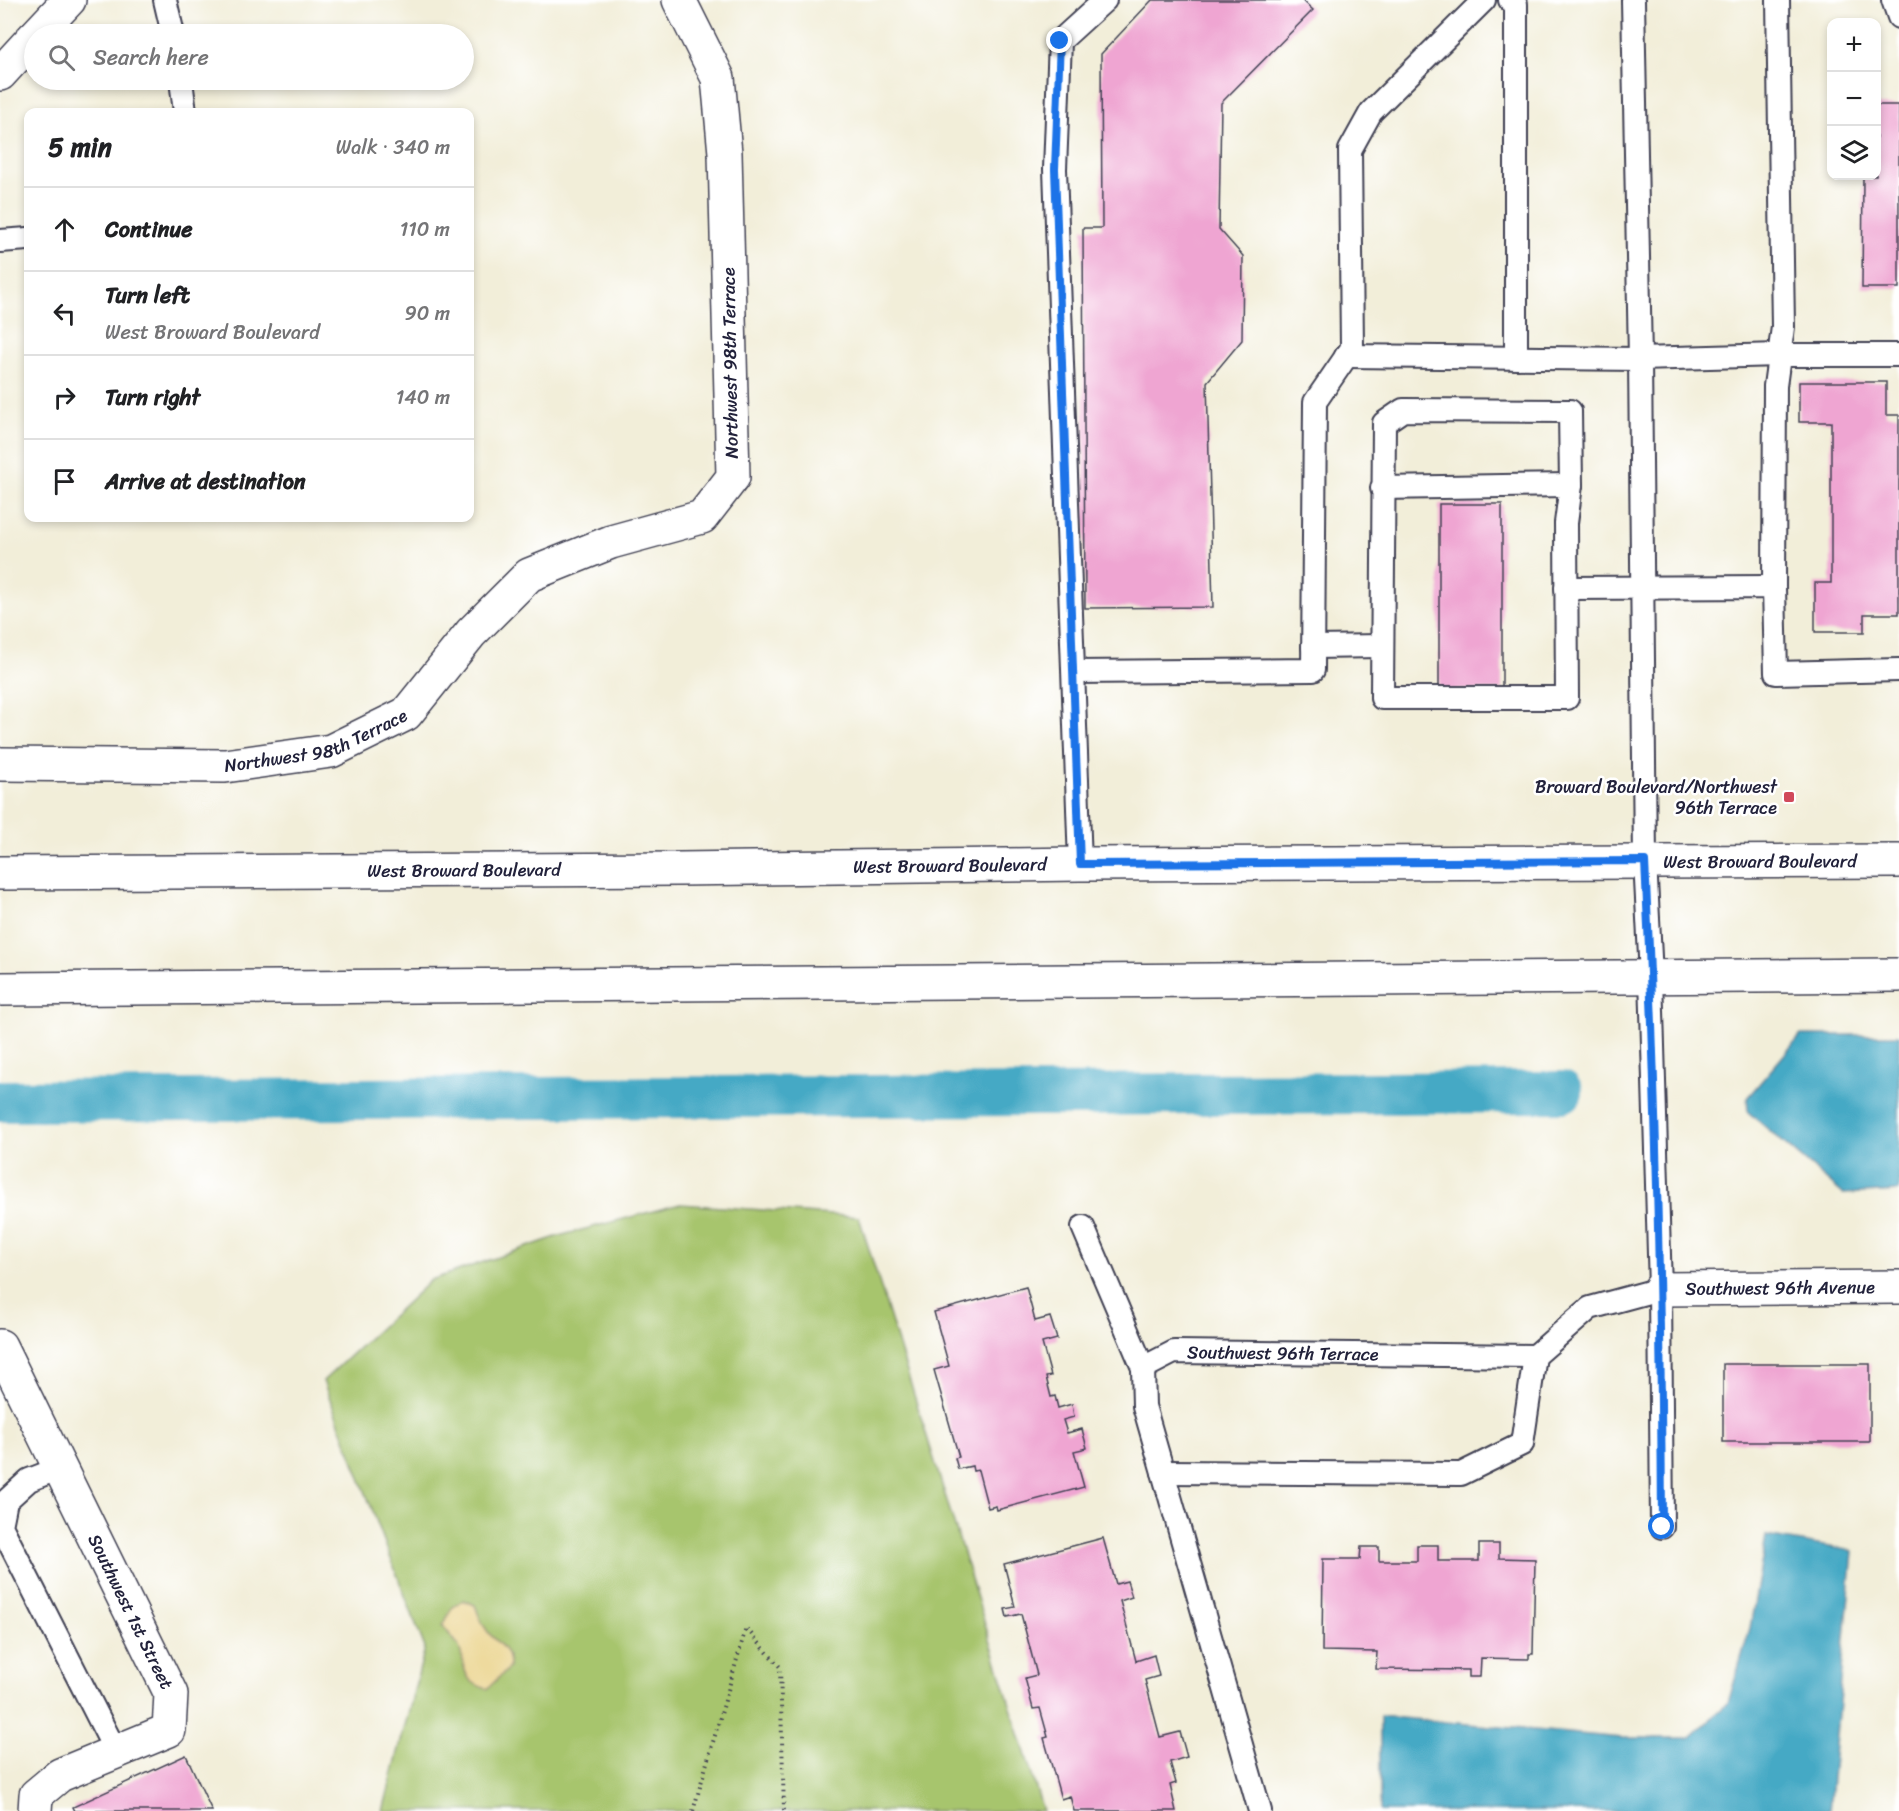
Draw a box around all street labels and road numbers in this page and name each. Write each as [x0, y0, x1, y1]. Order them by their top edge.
street label: Northwest 98th Terrace [712, 267, 748, 459]
street label: Northwest 98th Terrace [222, 700, 413, 782]
street label: West Broward Boulevard [1663, 845, 1858, 878]
street label: West Broward Boulevard [853, 848, 1048, 883]
street label: West Broward Boulevard [367, 854, 562, 887]
street label: Southwest 96th Avenue [1685, 1271, 1875, 1305]
street label: Southwest 96th Terrace [1187, 1336, 1379, 1370]
street label: Southwest 1st Street [79, 1528, 182, 1695]

